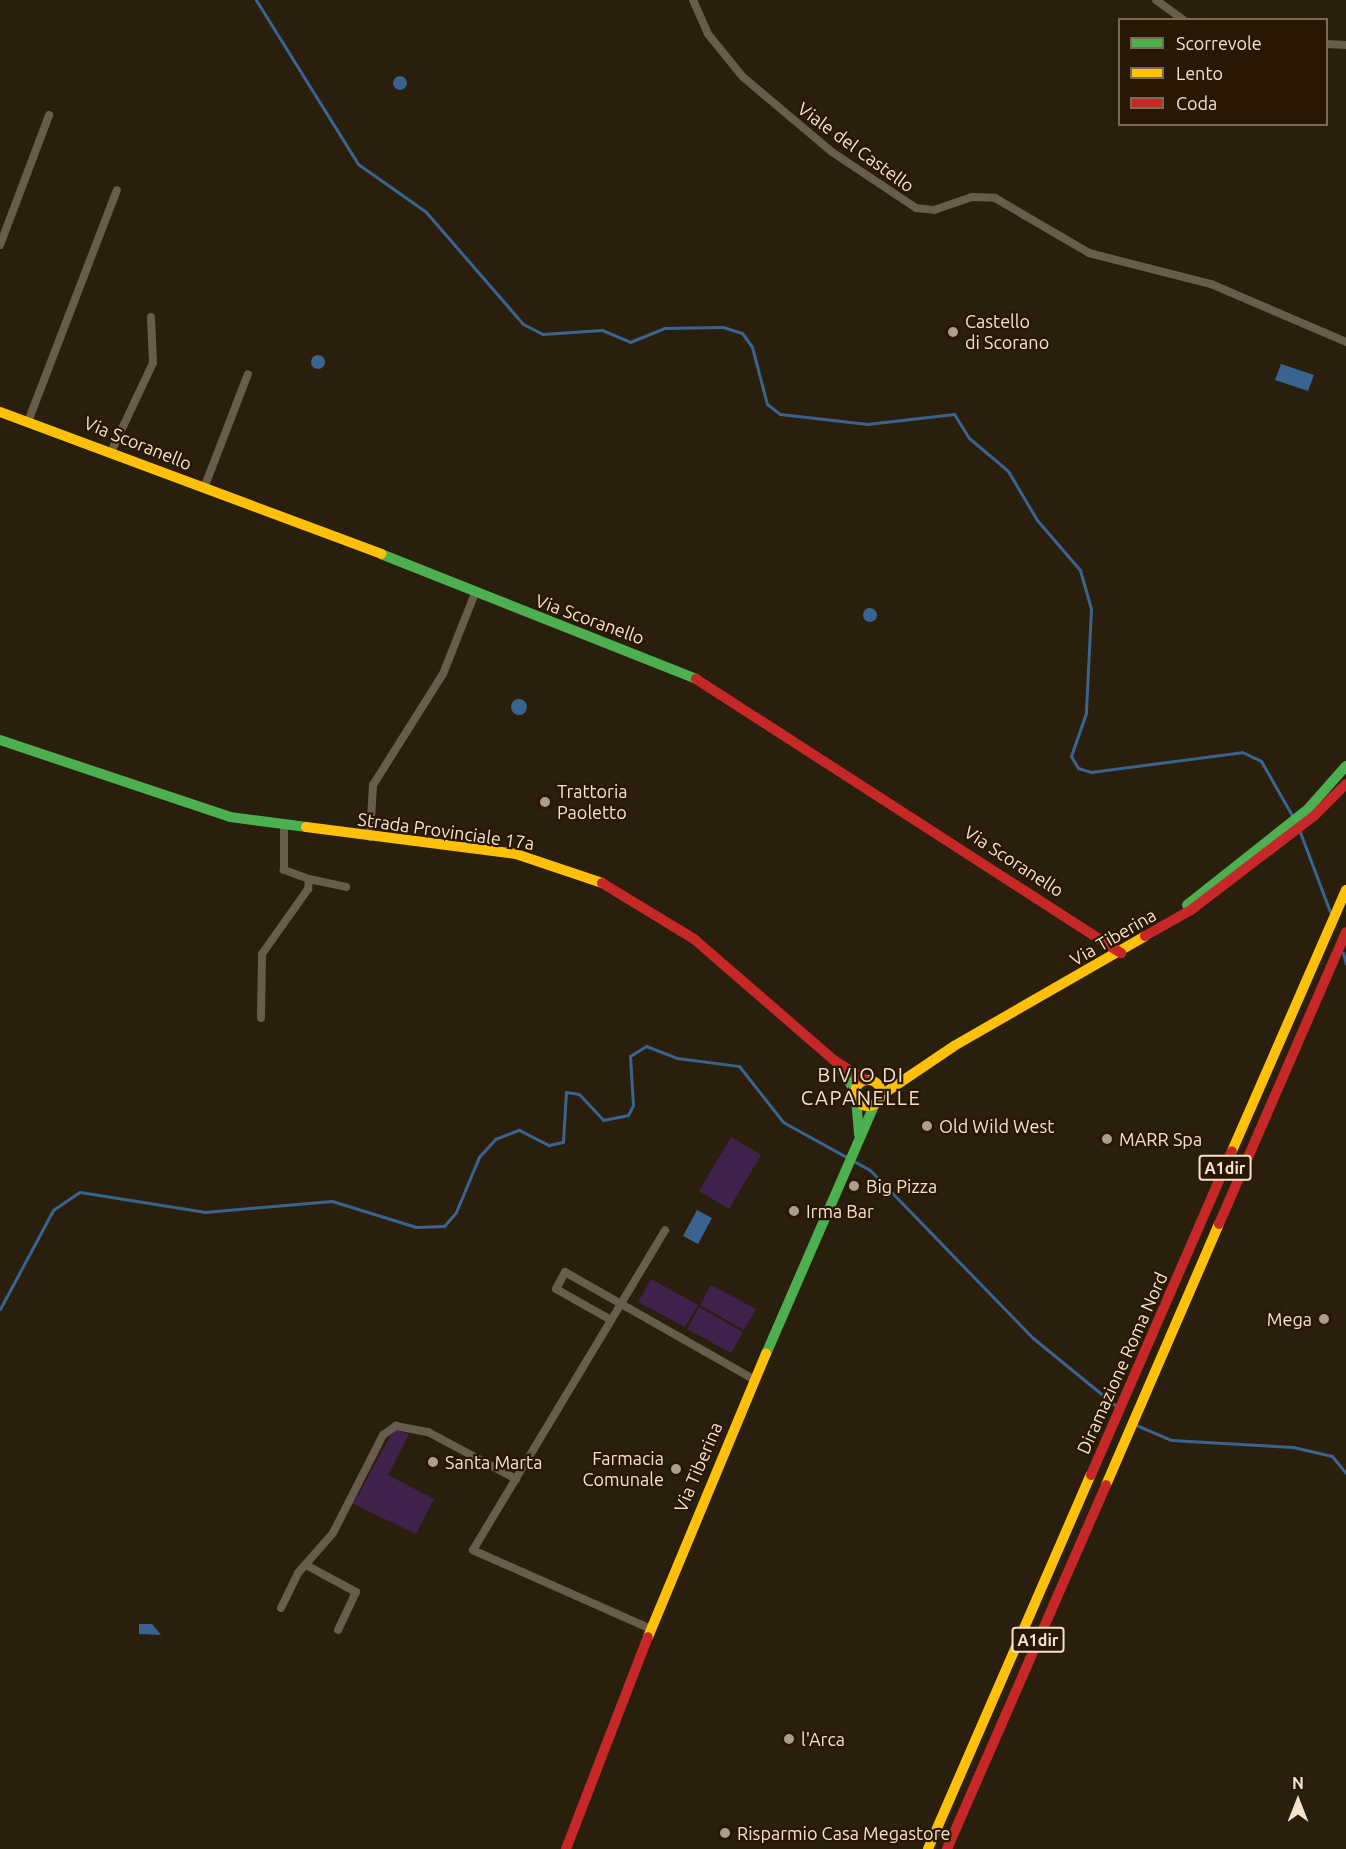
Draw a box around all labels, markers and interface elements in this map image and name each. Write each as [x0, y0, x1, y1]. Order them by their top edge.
legend [1118, 18, 1328, 126]
text: Scorrevole [1176, 33, 1262, 53]
text: Lento [1176, 63, 1223, 83]
text: Coda [1176, 93, 1217, 113]
street label: Viale del Castello [794, 97, 918, 197]
place label: Castello di Scorano [965, 311, 1049, 354]
marker: Castello di Scorano [946, 325, 960, 339]
street label: Via Scoranello [81, 412, 195, 474]
street label: Via Scoranello [533, 589, 647, 649]
place label: Trattoria Paoletto [557, 781, 628, 824]
marker: Trattoria Paoletto [538, 795, 552, 809]
street label: Strada Provinciale 17a [356, 808, 536, 854]
street label: Via Scoranello [960, 821, 1068, 901]
street label: Via Tiberina [1066, 904, 1160, 970]
district label: BIVIO DI CAPANELLE [801, 1062, 921, 1109]
place label: Old Wild West [939, 1115, 1054, 1137]
marker: Old Wild West [920, 1119, 934, 1133]
place label: MARR Spa [1119, 1128, 1202, 1150]
marker: MARR Spa [1100, 1132, 1114, 1146]
road number: A1dir [1198, 1155, 1252, 1181]
place label: Big Pizza [866, 1175, 937, 1197]
marker: Big Pizza [847, 1179, 861, 1193]
place label: Irma Bar [806, 1200, 874, 1222]
marker: Irma Bar [787, 1204, 801, 1218]
street label: Diramazione Roma Nord [1072, 1269, 1172, 1457]
place label: Mega [1267, 1308, 1312, 1330]
marker: Mega [1317, 1312, 1331, 1326]
street label: Via Tiberina [669, 1419, 727, 1515]
place label: Farmacia Comunale [582, 1448, 664, 1490]
place label: Santa Marta [445, 1451, 542, 1473]
marker: Santa Marta [426, 1455, 440, 1469]
marker: Farmacia Comunale [669, 1462, 683, 1476]
road number: A1dir [1011, 1627, 1065, 1653]
place label: l'Arca [801, 1728, 845, 1750]
marker: l'Arca [782, 1732, 796, 1746]
north arrow [1268, 1771, 1328, 1831]
text: N [1292, 1774, 1304, 1792]
place label: Risparmio Casa Megastore [737, 1822, 950, 1844]
marker: Risparmio Casa Megastore [718, 1826, 732, 1840]

